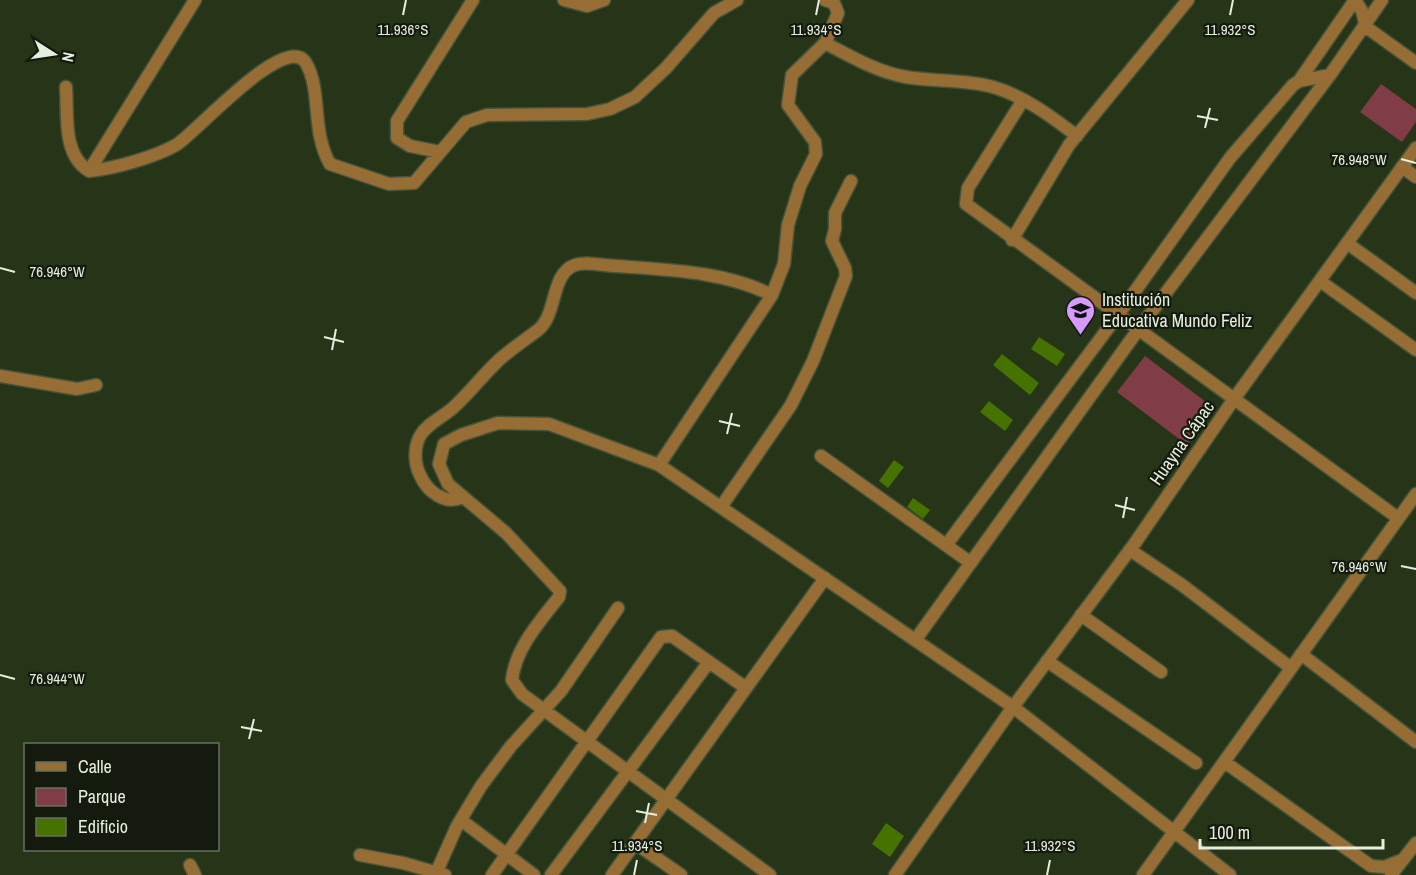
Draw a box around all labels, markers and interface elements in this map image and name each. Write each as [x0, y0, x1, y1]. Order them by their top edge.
text: 11.936°S [378, 19, 428, 40]
text: 11.934°S [791, 19, 841, 40]
text: 11.932°S [1205, 19, 1255, 40]
north arrow [24, 24, 84, 84]
text: N [57, 50, 80, 64]
text: 76.948°W [1331, 149, 1387, 170]
text: 76.946°W [29, 261, 85, 282]
place label: Institución Educativa Mundo Feliz [1102, 287, 1252, 333]
school or university icon: Institución Educativa Mundo Feliz [1065, 294, 1097, 336]
street label: Huayna Cápac [1143, 396, 1220, 490]
text: 76.946°W [1331, 556, 1387, 577]
text: 76.944°W [29, 668, 85, 689]
legend [24, 743, 219, 851]
text: Calle [78, 754, 112, 779]
text: Parque [78, 784, 126, 809]
scale bar [1200, 812, 1383, 850]
text: Edificio [78, 814, 128, 839]
text: 100 m [1209, 820, 1250, 845]
text: 11.934°S [612, 835, 662, 856]
text: 11.932°S [1025, 835, 1075, 856]

